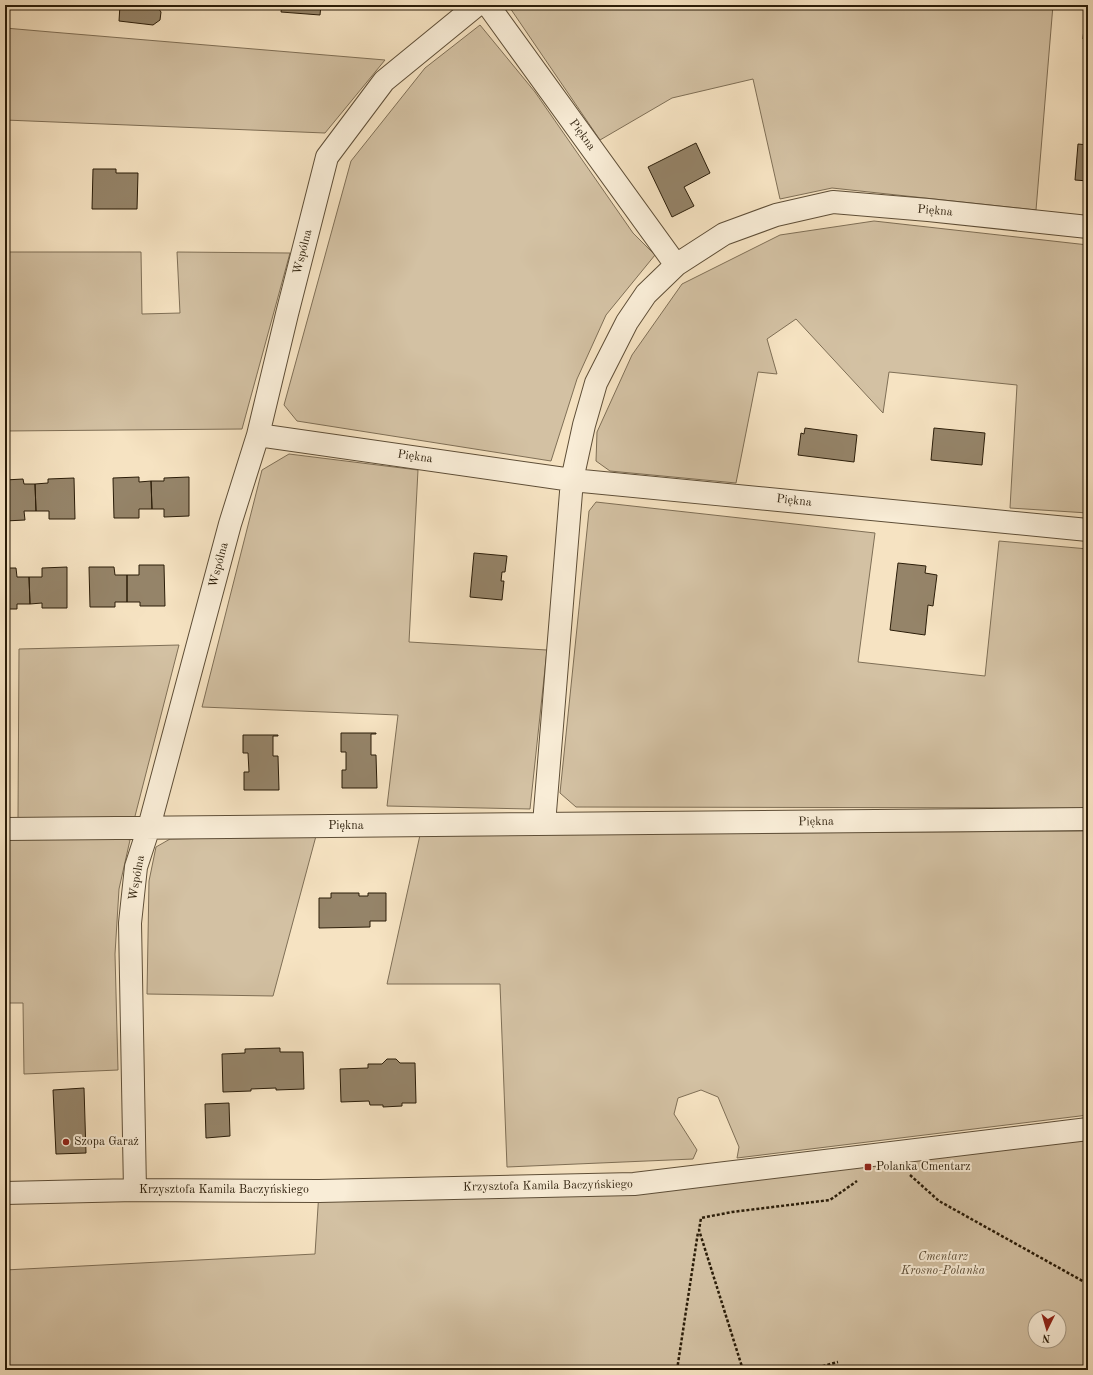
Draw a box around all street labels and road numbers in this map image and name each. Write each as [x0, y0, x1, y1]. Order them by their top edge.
street label: Piękna [567, 117, 597, 153]
street label: Piękna [917, 203, 953, 219]
street label: Wspólna [292, 228, 314, 276]
street label: Piękna [397, 449, 434, 465]
street label: Piękna [776, 493, 812, 509]
street label: Wspólna [207, 541, 231, 589]
street label: Piękna [798, 816, 834, 828]
street label: Piękna [328, 820, 364, 832]
street label: Wspólna [127, 854, 147, 902]
street label: Krzysztofa Kamila Baczyńskiego [463, 1179, 633, 1193]
street label: Krzysztofa Kamila Baczyńskiego [139, 1184, 309, 1196]

